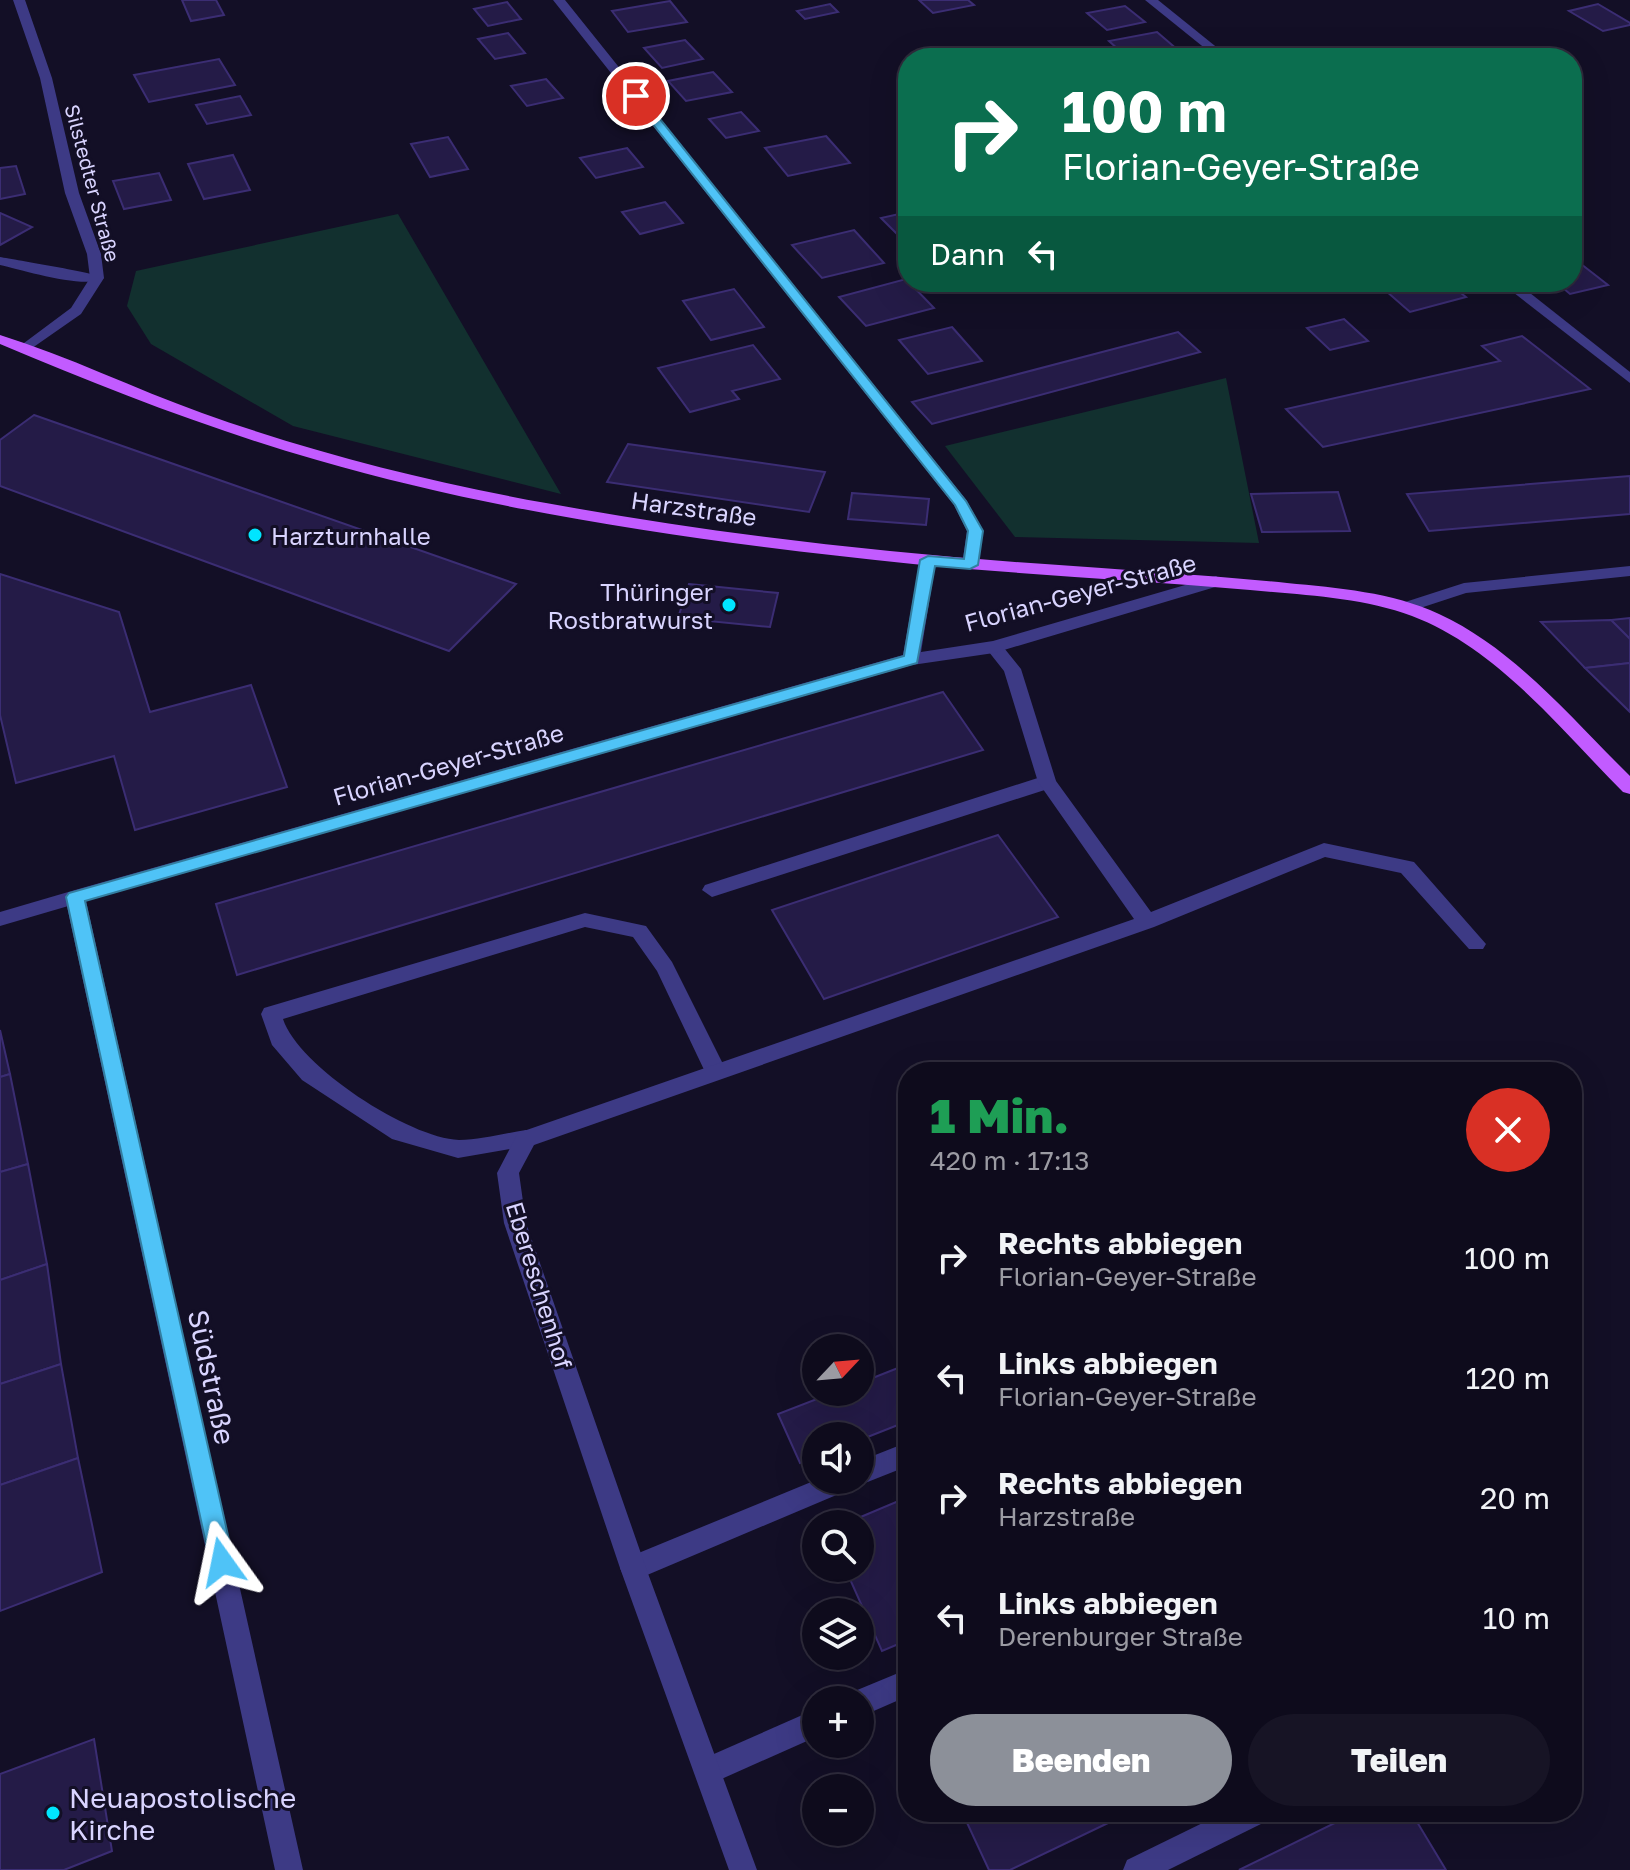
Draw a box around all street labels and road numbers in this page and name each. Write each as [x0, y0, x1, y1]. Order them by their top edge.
street label: Silstedter Straße [60, 102, 126, 264]
street label: Harzstraße [629, 485, 759, 531]
street label: Florian-Geyer-Straße [961, 547, 1199, 637]
street label: Florian-Geyer-Straße [329, 717, 567, 811]
street label: Ebereschenhof [501, 1198, 579, 1372]
street label: Südstraße [182, 1307, 242, 1447]

